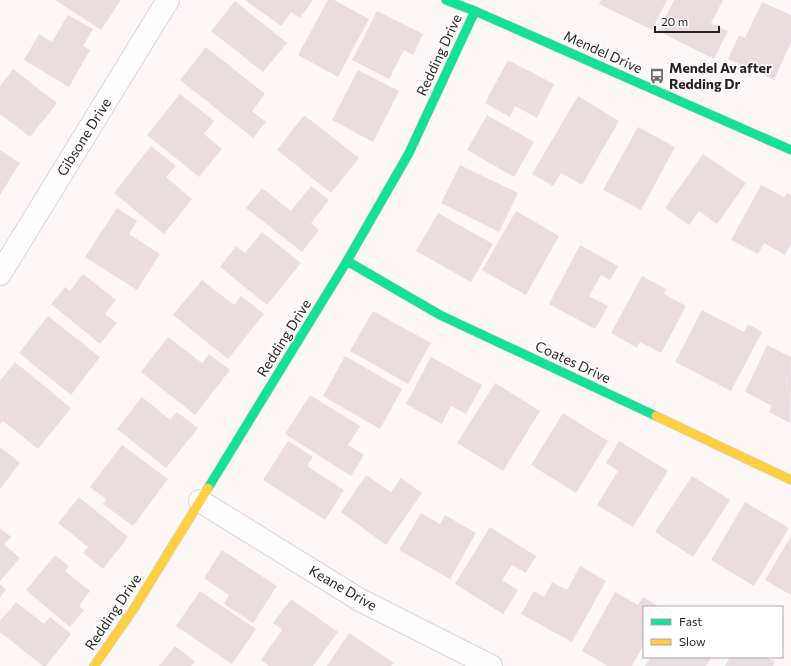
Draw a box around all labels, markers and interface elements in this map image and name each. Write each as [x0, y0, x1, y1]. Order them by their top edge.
scale bar [655, 8, 719, 34]
street label: Redding Drive [412, 11, 465, 98]
text: 20 m [661, 14, 688, 28]
street label: Mendel Drive [561, 27, 645, 76]
place label: Mendel Av after Redding Dr [669, 59, 772, 92]
bus stop icon: Mendel Av after Redding Dr [648, 67, 666, 85]
street label: Gibsone Drive [53, 95, 114, 179]
street label: Redding Drive [253, 296, 314, 380]
street label: Coates Drive [533, 337, 614, 386]
street label: Keane Drive [306, 561, 380, 614]
street label: Redding Drive [81, 570, 144, 653]
legend [643, 606, 783, 658]
text: Fast [679, 614, 702, 628]
text: Slow [679, 634, 706, 648]

